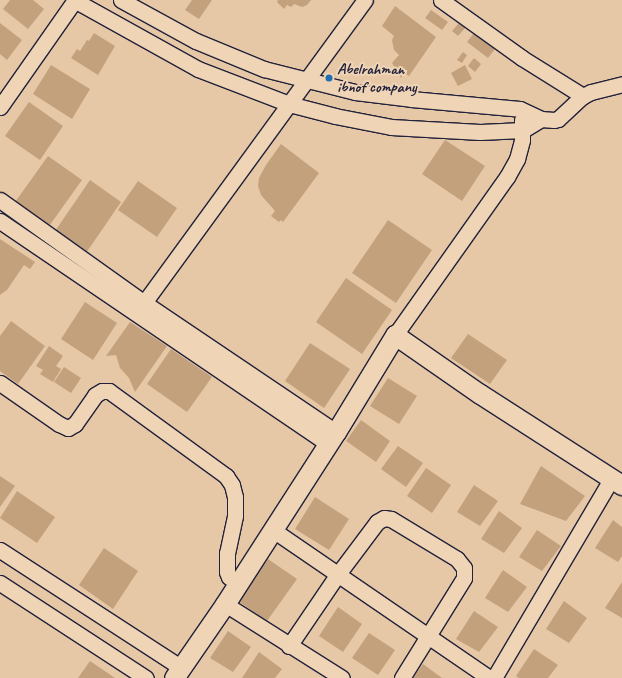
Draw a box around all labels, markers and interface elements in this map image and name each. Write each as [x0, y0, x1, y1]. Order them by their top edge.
place label: Abelrahman ibnof company [337, 59, 416, 97]
marker: Abelrahman ibnof company [324, 73, 334, 83]

